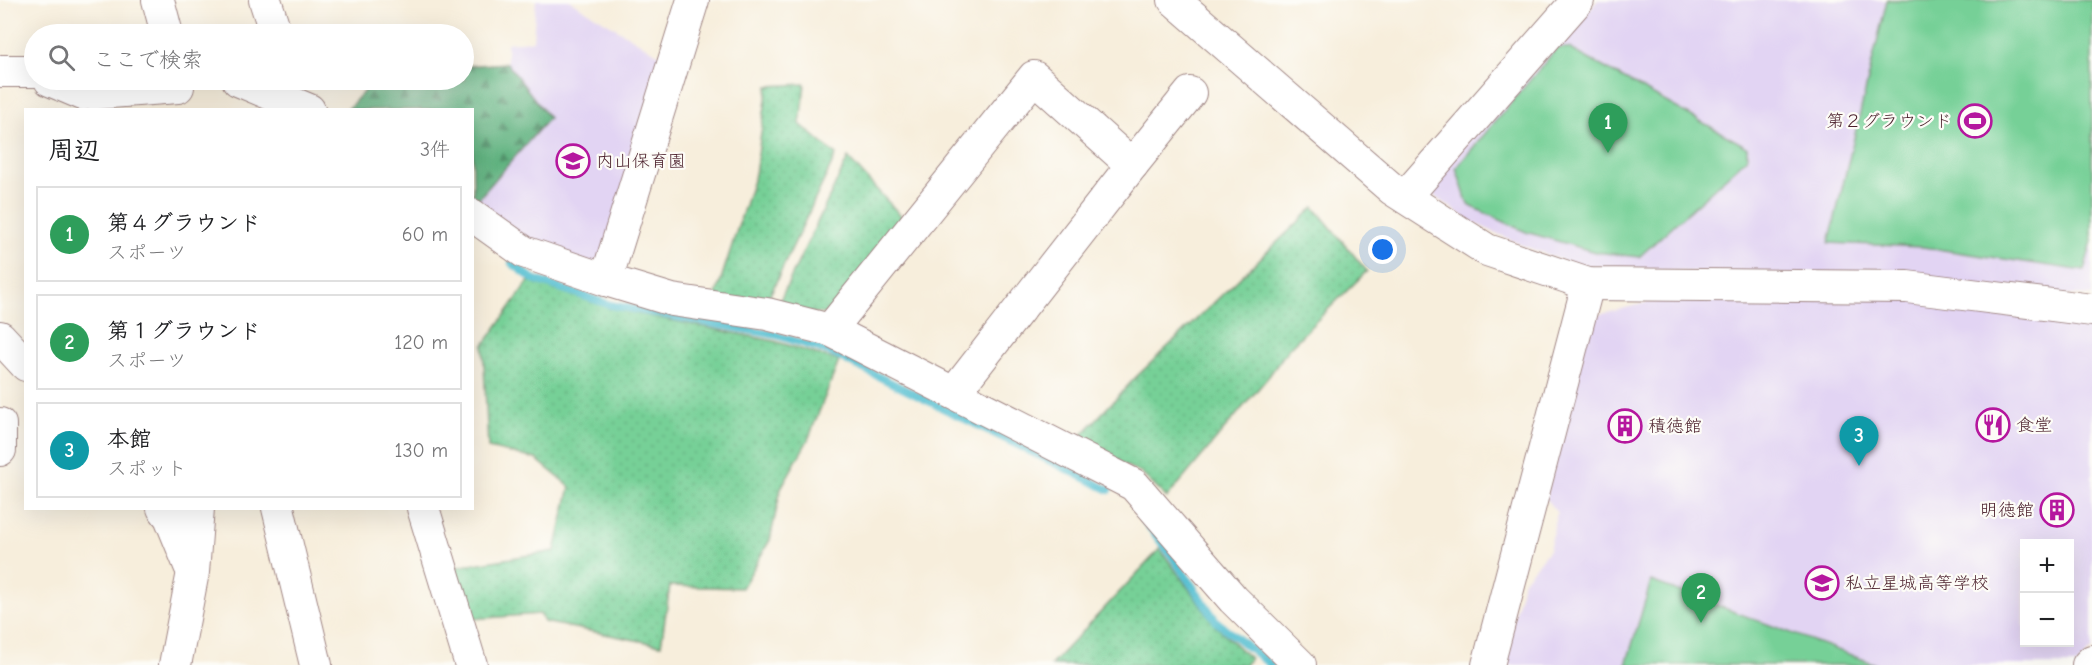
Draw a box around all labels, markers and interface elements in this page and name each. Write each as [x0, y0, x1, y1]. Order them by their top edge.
search box [24, 24, 474, 90]
icon: search [45, 41, 78, 74]
text: ここで検索 [93, 47, 203, 73]
sports icon: 第２グラウンド [1957, 103, 1993, 139]
pin: 1 [1588, 104, 1628, 153]
place label: 第２グラウンド [1826, 111, 1952, 132]
text: 周辺 [48, 136, 100, 166]
text: 3件 [420, 138, 450, 161]
school or university icon: 内山保育園 [555, 143, 591, 179]
place label: 内山保育園 [596, 151, 686, 172]
text: 第４グラウンド [107, 210, 261, 236]
text: 1 [66, 223, 73, 246]
text: 60 m [402, 223, 448, 246]
your location [1368, 235, 1397, 264]
text: スポーツ [107, 241, 187, 264]
text: 第１グラウンド [107, 318, 261, 344]
text: 2 [65, 331, 74, 354]
text: 120 m [394, 331, 448, 354]
text: スポーツ [107, 349, 187, 372]
restaurant icon: 食堂 [1975, 407, 2011, 443]
building icon: 積徳館 [1607, 408, 1643, 444]
place label: 食堂 [2016, 415, 2052, 436]
place label: 積徳館 [1648, 416, 1702, 437]
pin: 3 [1840, 416, 1878, 466]
text: 本館 [107, 426, 151, 452]
text: 3 [65, 439, 74, 462]
text: 130 m [395, 439, 448, 462]
text: スポット [107, 457, 187, 480]
building icon: 明徳館 [2039, 492, 2075, 528]
place label: 明徳館 [1980, 500, 2034, 521]
map controls [2020, 539, 2074, 647]
button: + [2020, 539, 2074, 593]
school or university icon: 私立星城高等学校 [1804, 565, 1840, 601]
place label: 私立星城高等学校 [1845, 573, 1989, 594]
pin: 2 [1682, 574, 1720, 623]
button: − [2020, 593, 2074, 647]

